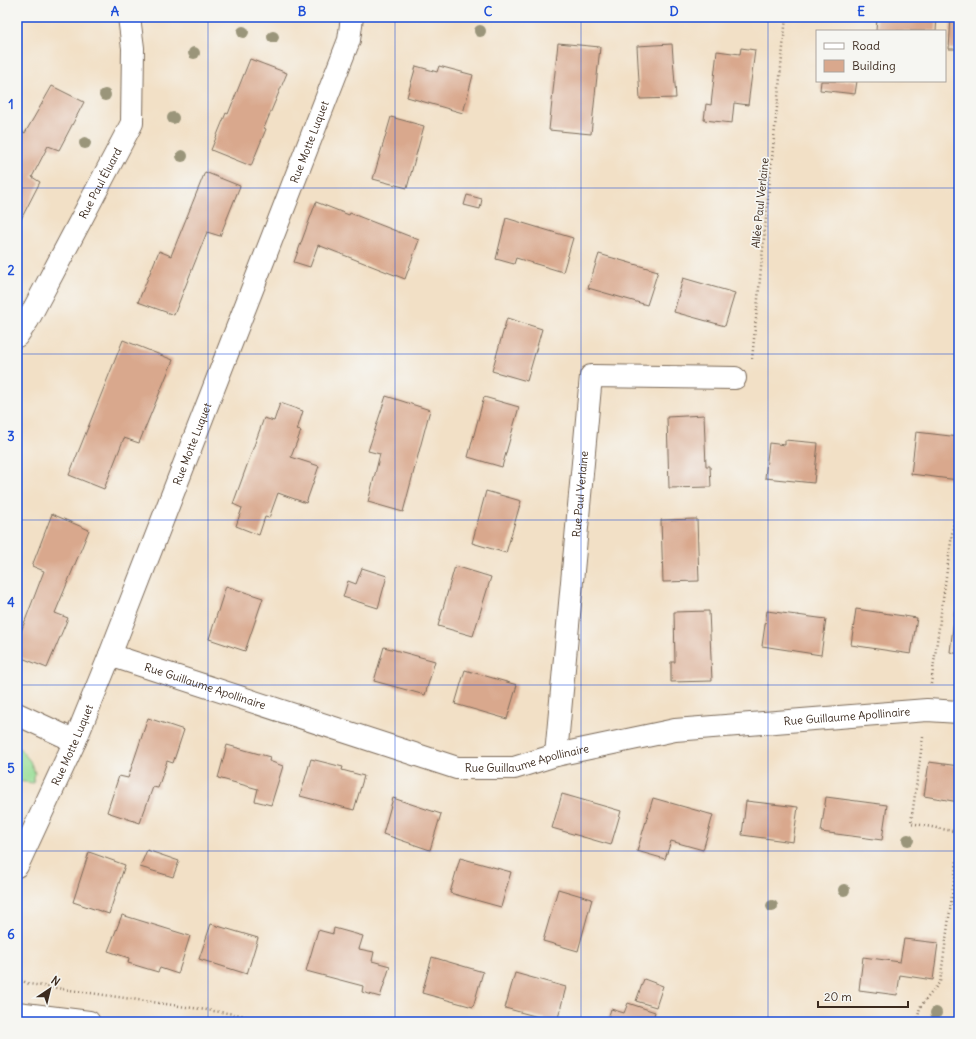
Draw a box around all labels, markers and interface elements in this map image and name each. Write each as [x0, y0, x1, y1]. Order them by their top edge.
text: A [111, 3, 120, 20]
text: B [298, 3, 307, 20]
text: C [484, 3, 493, 20]
text: D [669, 3, 679, 20]
text: E [857, 3, 865, 20]
legend [816, 30, 946, 82]
text: Road [852, 38, 880, 53]
text: Building [852, 58, 896, 73]
text: 1 [8, 96, 14, 113]
street label: Rue Motte Luquet [287, 99, 332, 185]
street label: Rue Paul Éluard [76, 145, 125, 221]
street label: Allée Paul Verlaine [748, 157, 772, 249]
text: 2 [7, 262, 15, 279]
street label: Rue Motte Luquet [170, 401, 214, 487]
text: 3 [7, 428, 15, 445]
street label: Rue Paul Verlaine [569, 450, 591, 538]
text: 4 [7, 594, 15, 611]
street label: Rue Guillaume Apollinaire [143, 660, 268, 712]
street label: Rue Motte Luquet [48, 702, 96, 788]
street label: Rue Guillaume Apollinaire [783, 704, 911, 728]
street label: Rue Guillaume Apollinaire [465, 741, 590, 775]
text: 5 [7, 760, 15, 777]
text: 6 [7, 926, 15, 943]
north arrow [30, 969, 70, 1009]
text: N [49, 973, 63, 989]
scale bar [818, 983, 908, 1009]
text: 20 m [824, 989, 852, 1004]

